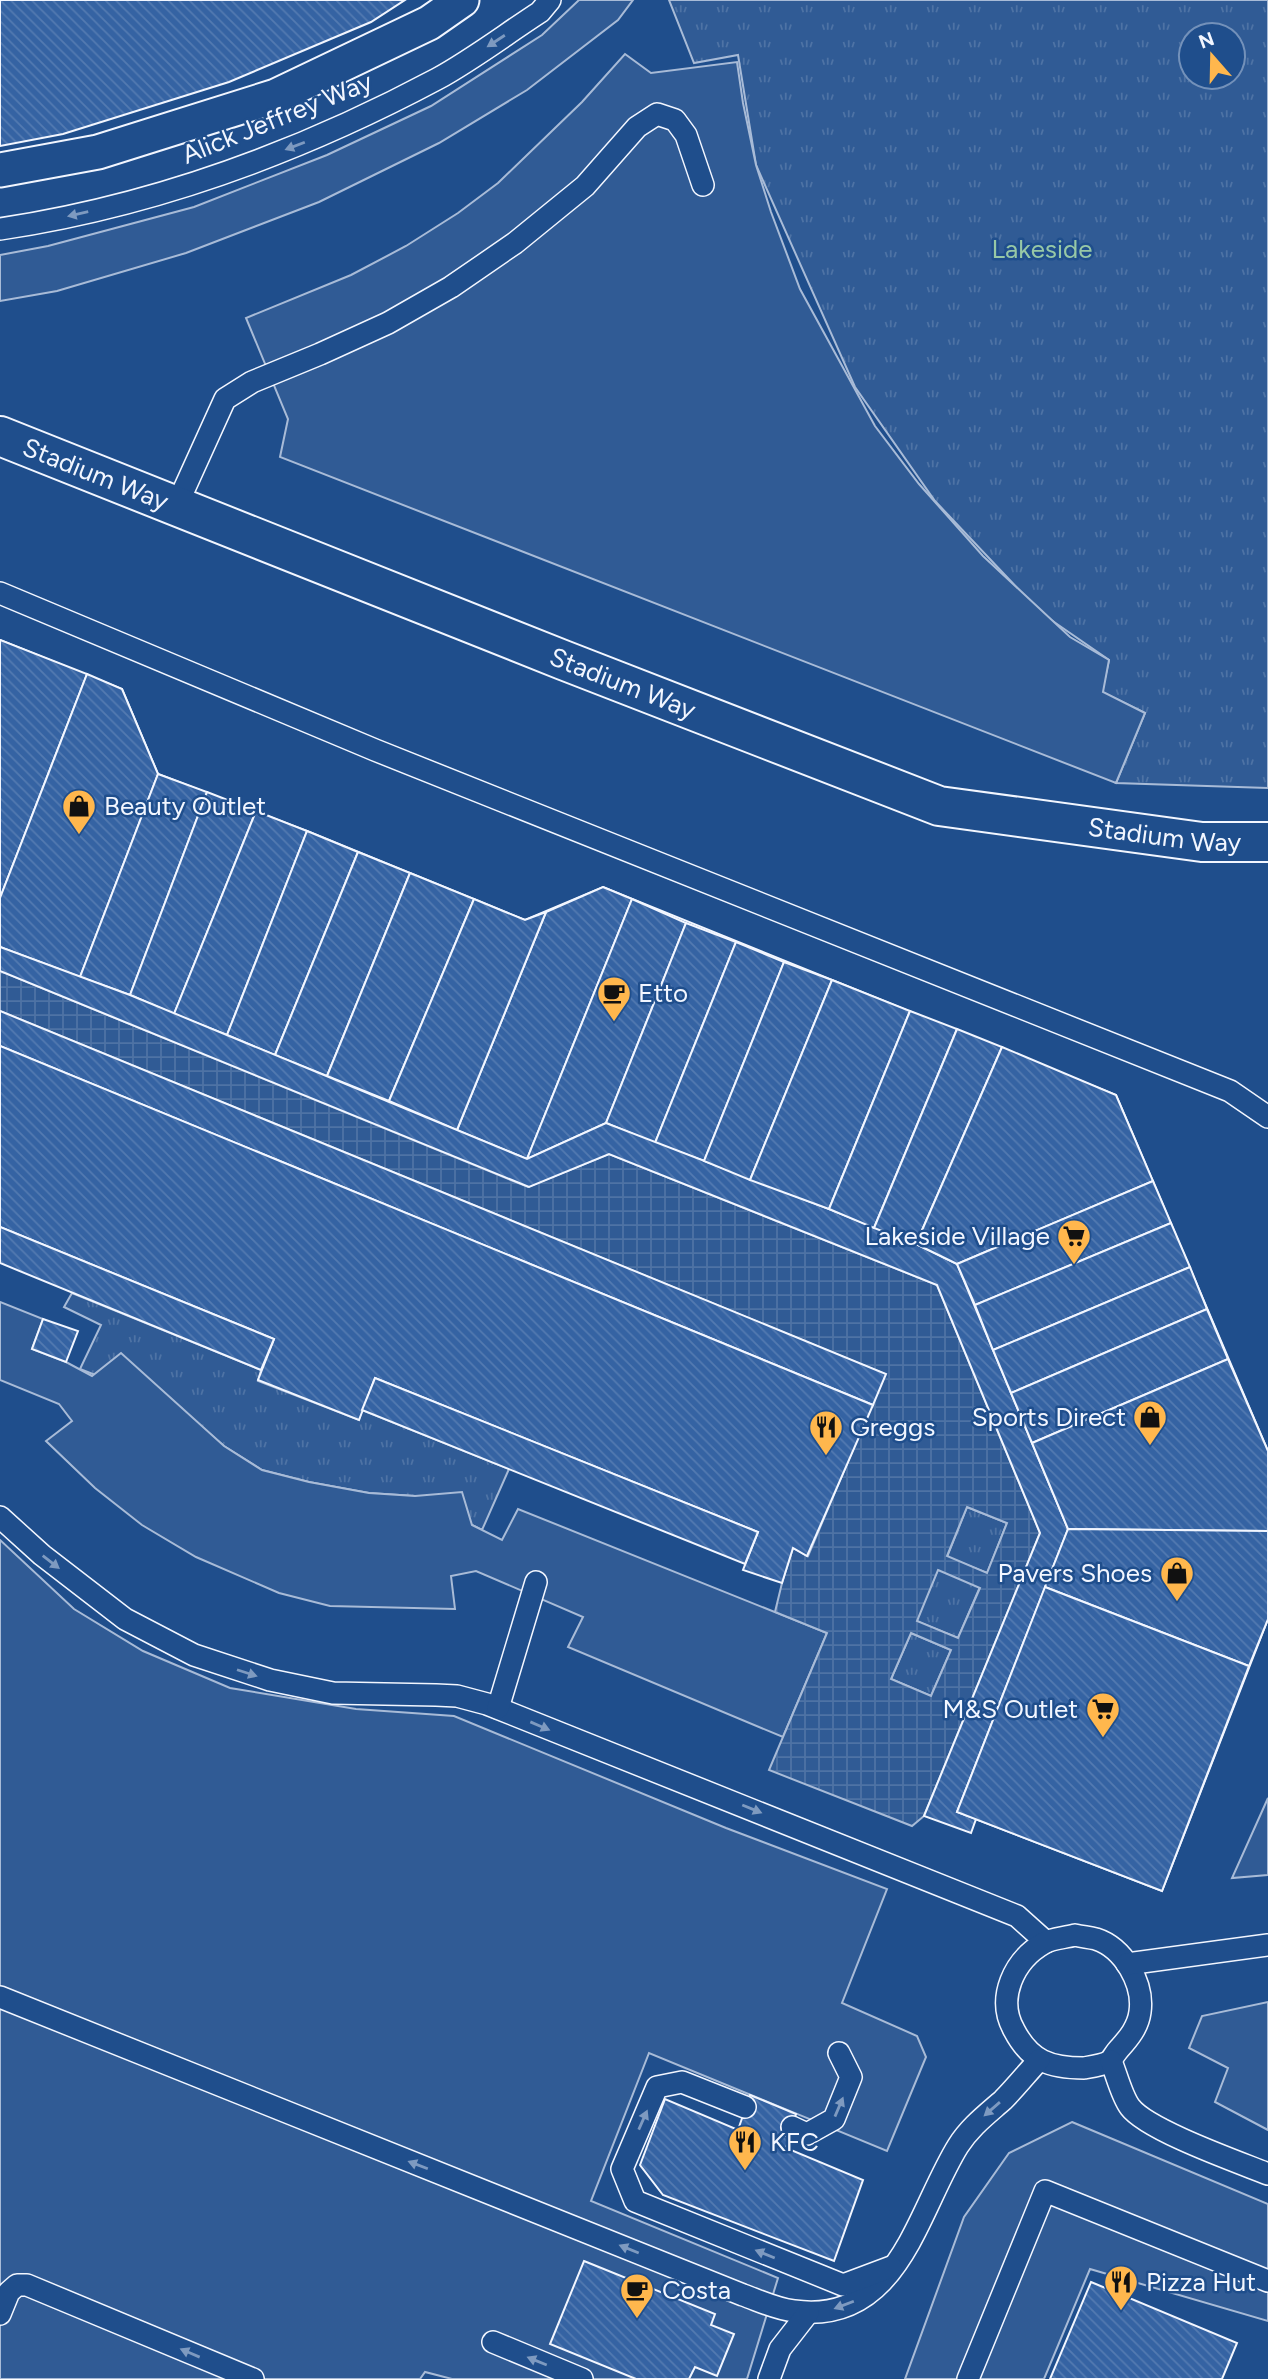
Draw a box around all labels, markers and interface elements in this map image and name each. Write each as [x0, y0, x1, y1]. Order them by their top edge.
north arrow [1177, 21, 1247, 91]
text: N [1196, 27, 1217, 54]
one-way arrow [486, 34, 505, 47]
street label: Alick Jeffrey Way [177, 65, 377, 171]
one-way arrow [284, 141, 305, 152]
one-way arrow [67, 209, 89, 220]
park label: Lakeside [992, 233, 1092, 265]
street label: Stadium Way [18, 431, 173, 518]
street label: Stadium Way [545, 640, 701, 726]
shop icon: Beauty Outlet [60, 787, 98, 836]
place label: Beauty Outlet [104, 790, 266, 822]
street label: Stadium Way [1086, 811, 1242, 858]
cafe icon: Etto [595, 974, 633, 1023]
place label: Etto [638, 977, 688, 1009]
supermarket icon: Lakeside Village [1055, 1217, 1093, 1266]
place label: Lakeside Village [864, 1220, 1050, 1252]
shop icon: Sports Direct [1131, 1398, 1169, 1447]
place label: Sports Direct [972, 1401, 1126, 1433]
restaurant icon: Greggs [807, 1408, 845, 1457]
place label: Greggs [850, 1411, 935, 1443]
one-way arrow [42, 1554, 60, 1568]
shop icon: Pavers Shoes [1158, 1554, 1196, 1603]
place label: Pavers Shoes [998, 1557, 1152, 1589]
one-way arrow [237, 1668, 258, 1679]
supermarket icon: M&S Outlet [1084, 1690, 1122, 1739]
place label: M&S Outlet [943, 1693, 1078, 1725]
one-way arrow [530, 1720, 550, 1732]
one-way arrow [741, 1804, 762, 1815]
one-way arrow [833, 2096, 844, 2117]
one-way arrow [983, 2101, 1001, 2117]
one-way arrow [638, 2110, 649, 2131]
restaurant icon: KFC [726, 2123, 764, 2172]
place label: KFC [770, 2126, 819, 2158]
one-way arrow [407, 2159, 428, 2170]
one-way arrow [619, 2243, 640, 2254]
one-way arrow [754, 2248, 775, 2259]
restaurant icon: Pizza Hut [1102, 2263, 1140, 2312]
place label: Pizza Hut [1146, 2266, 1256, 2298]
cafe icon: Costa [618, 2271, 656, 2320]
place label: Costa [662, 2274, 731, 2306]
one-way arrow [833, 2300, 854, 2311]
one-way arrow [179, 2347, 200, 2358]
one-way arrow [527, 2355, 548, 2366]

